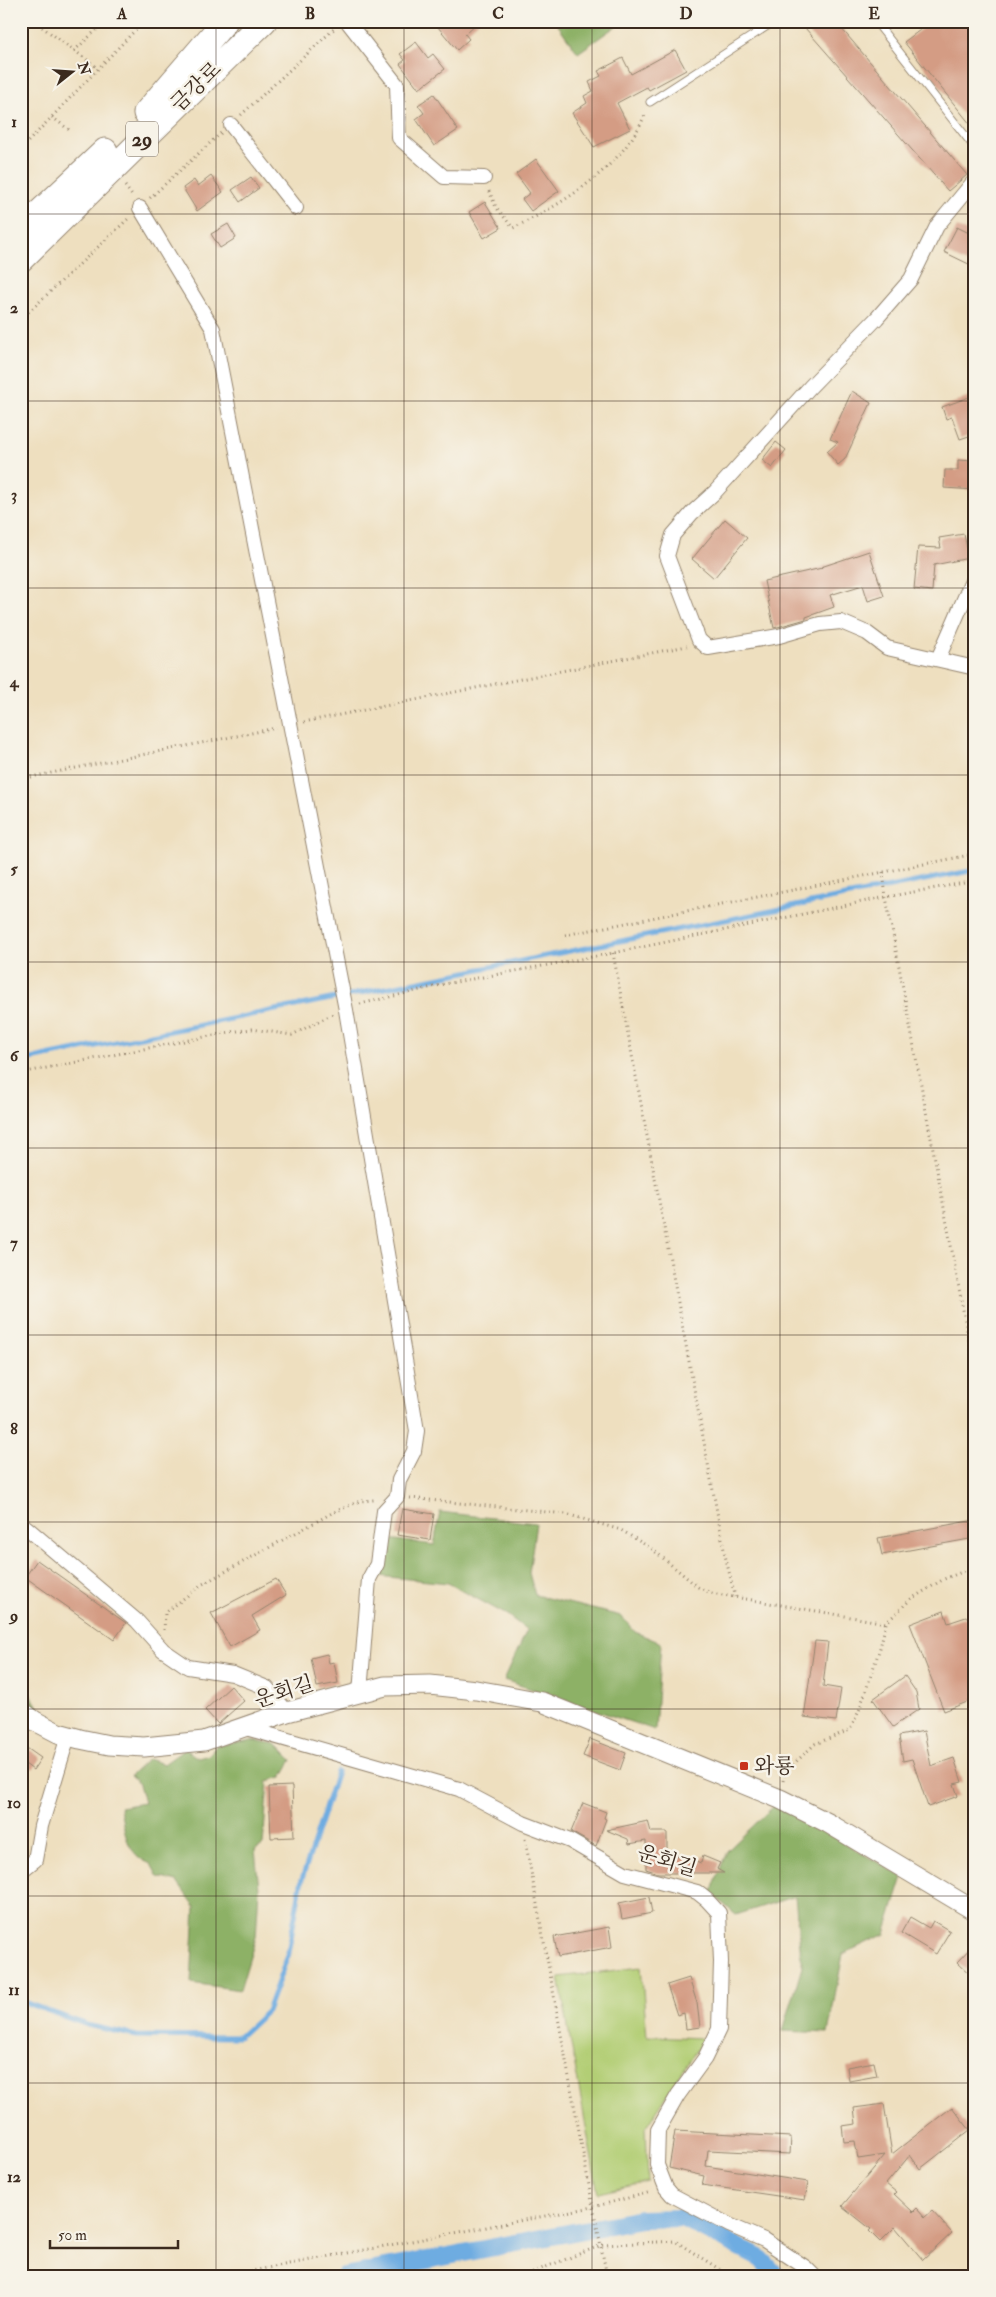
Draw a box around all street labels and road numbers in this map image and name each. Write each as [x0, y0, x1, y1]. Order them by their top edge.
street label: 금강로 [165, 56, 227, 118]
road number: 29 [126, 122, 158, 156]
street label: 운회길 [251, 1670, 317, 1714]
street label: 운회길 [634, 1839, 700, 1883]

